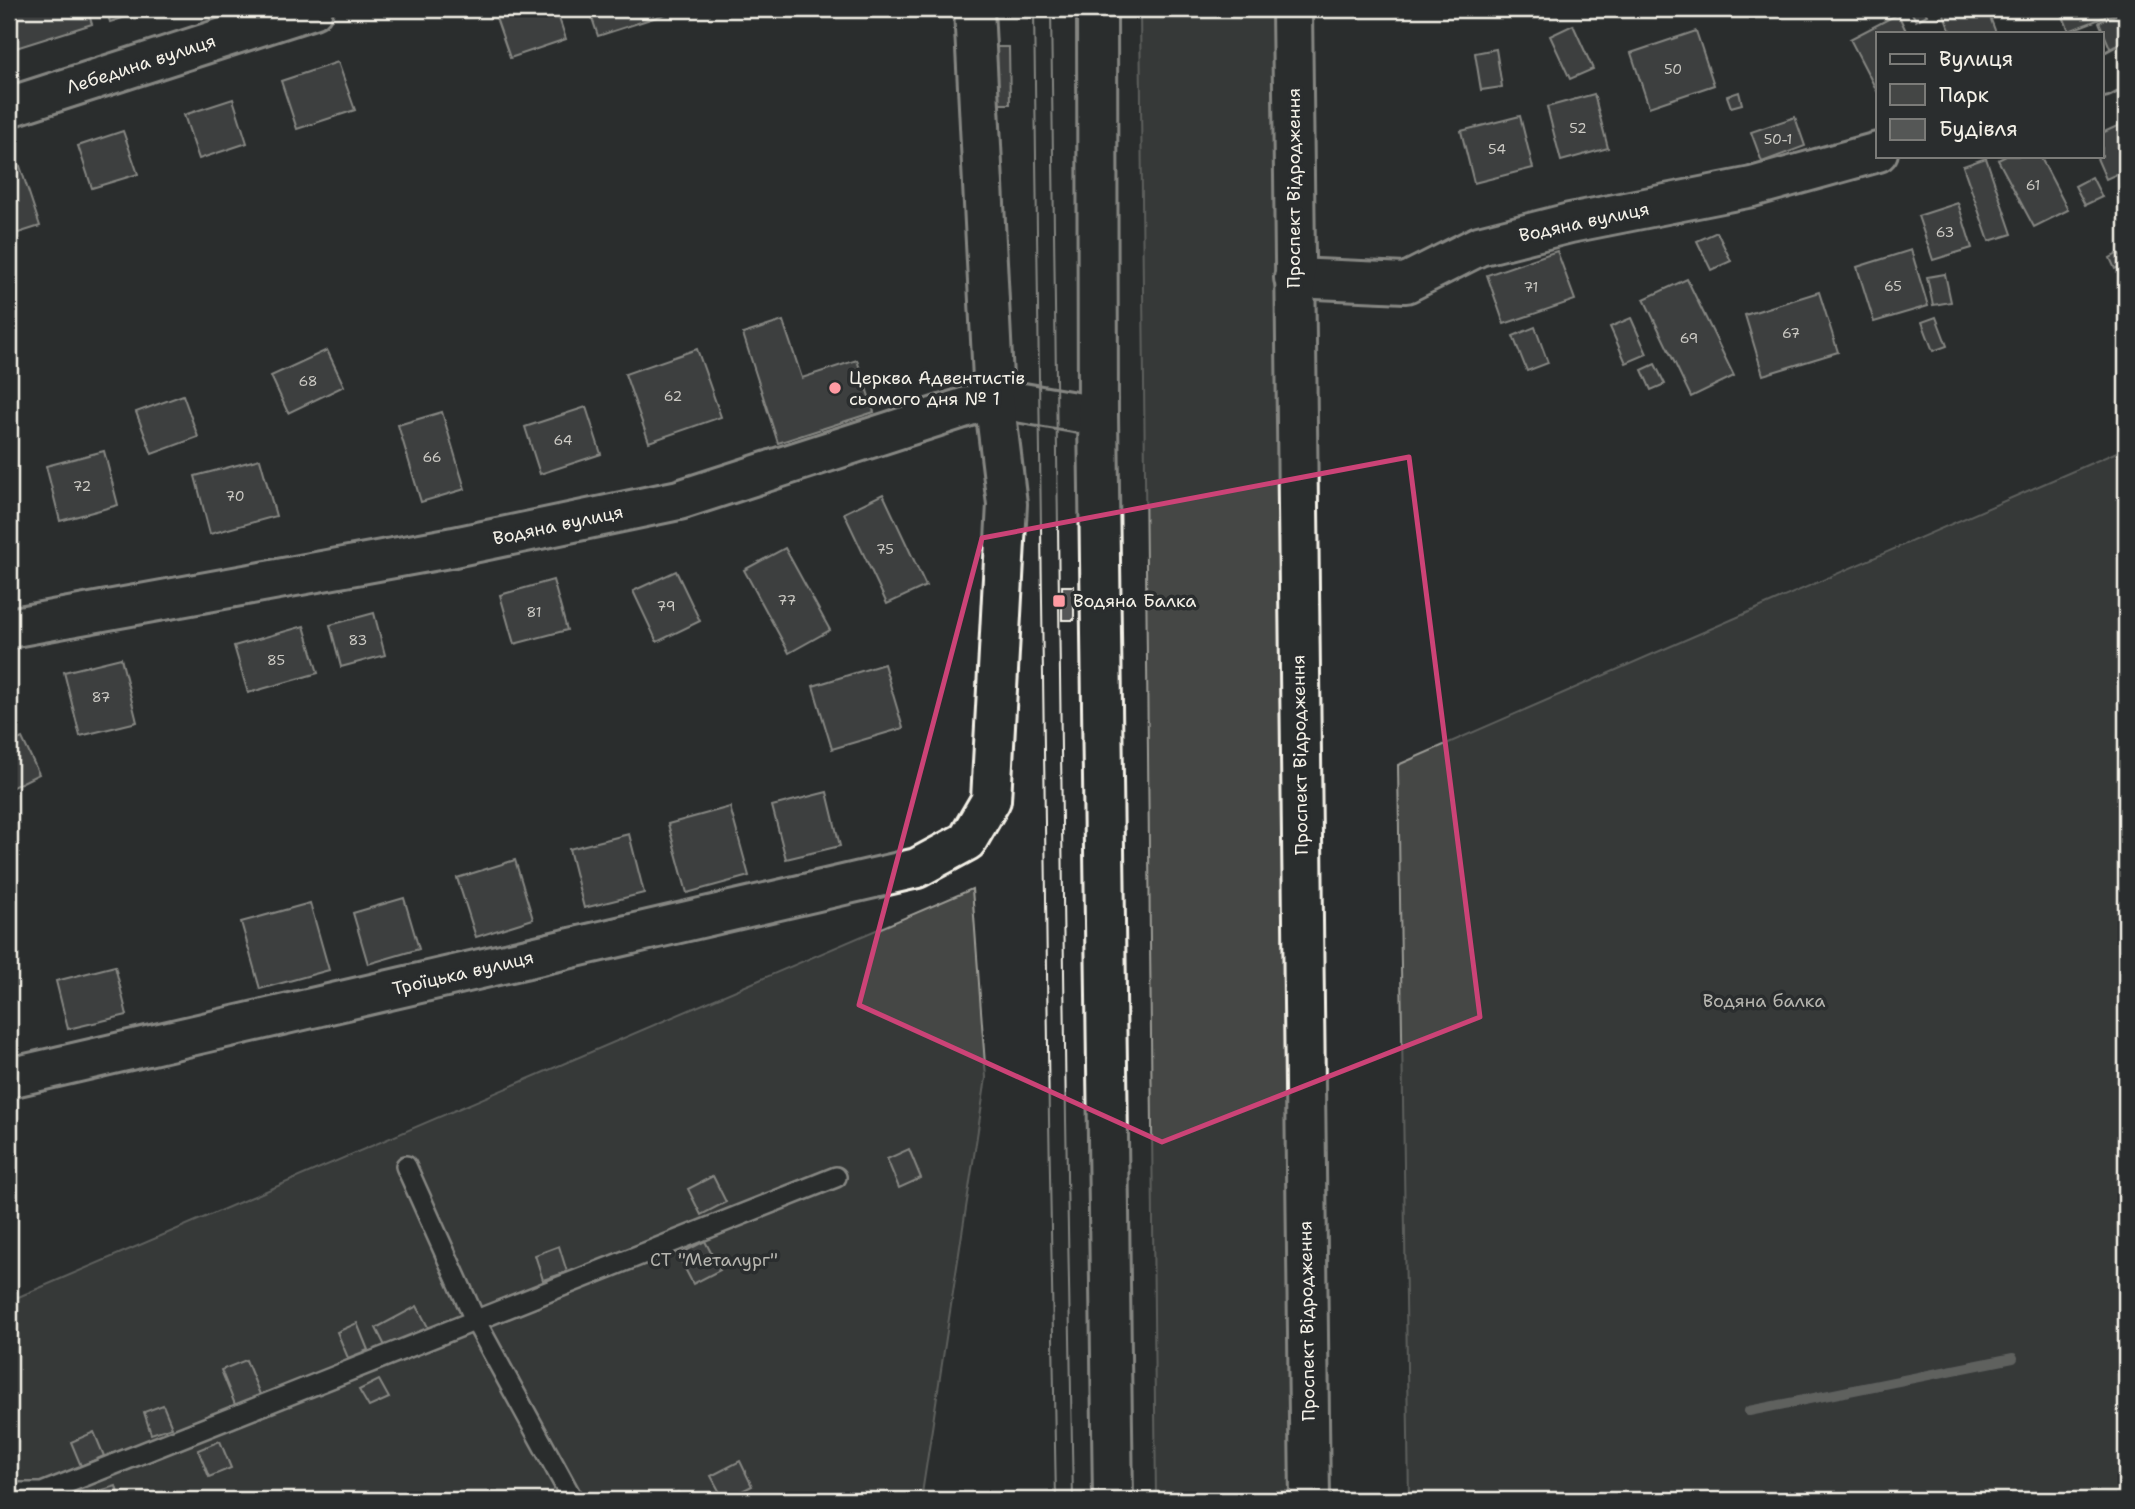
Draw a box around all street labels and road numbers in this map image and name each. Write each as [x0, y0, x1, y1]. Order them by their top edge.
street label: Лебедина вулиця [63, 29, 219, 99]
street label: Проспект Відродження [1282, 88, 1306, 288]
street label: Водяна вулиця [1517, 196, 1651, 248]
street label: Водяна вулиця [491, 499, 625, 551]
street label: Проспект Відродження [1286, 655, 1314, 855]
street label: Троїцька вулиця [390, 945, 536, 1001]
street label: Проспект Відродження [1293, 1221, 1321, 1421]

